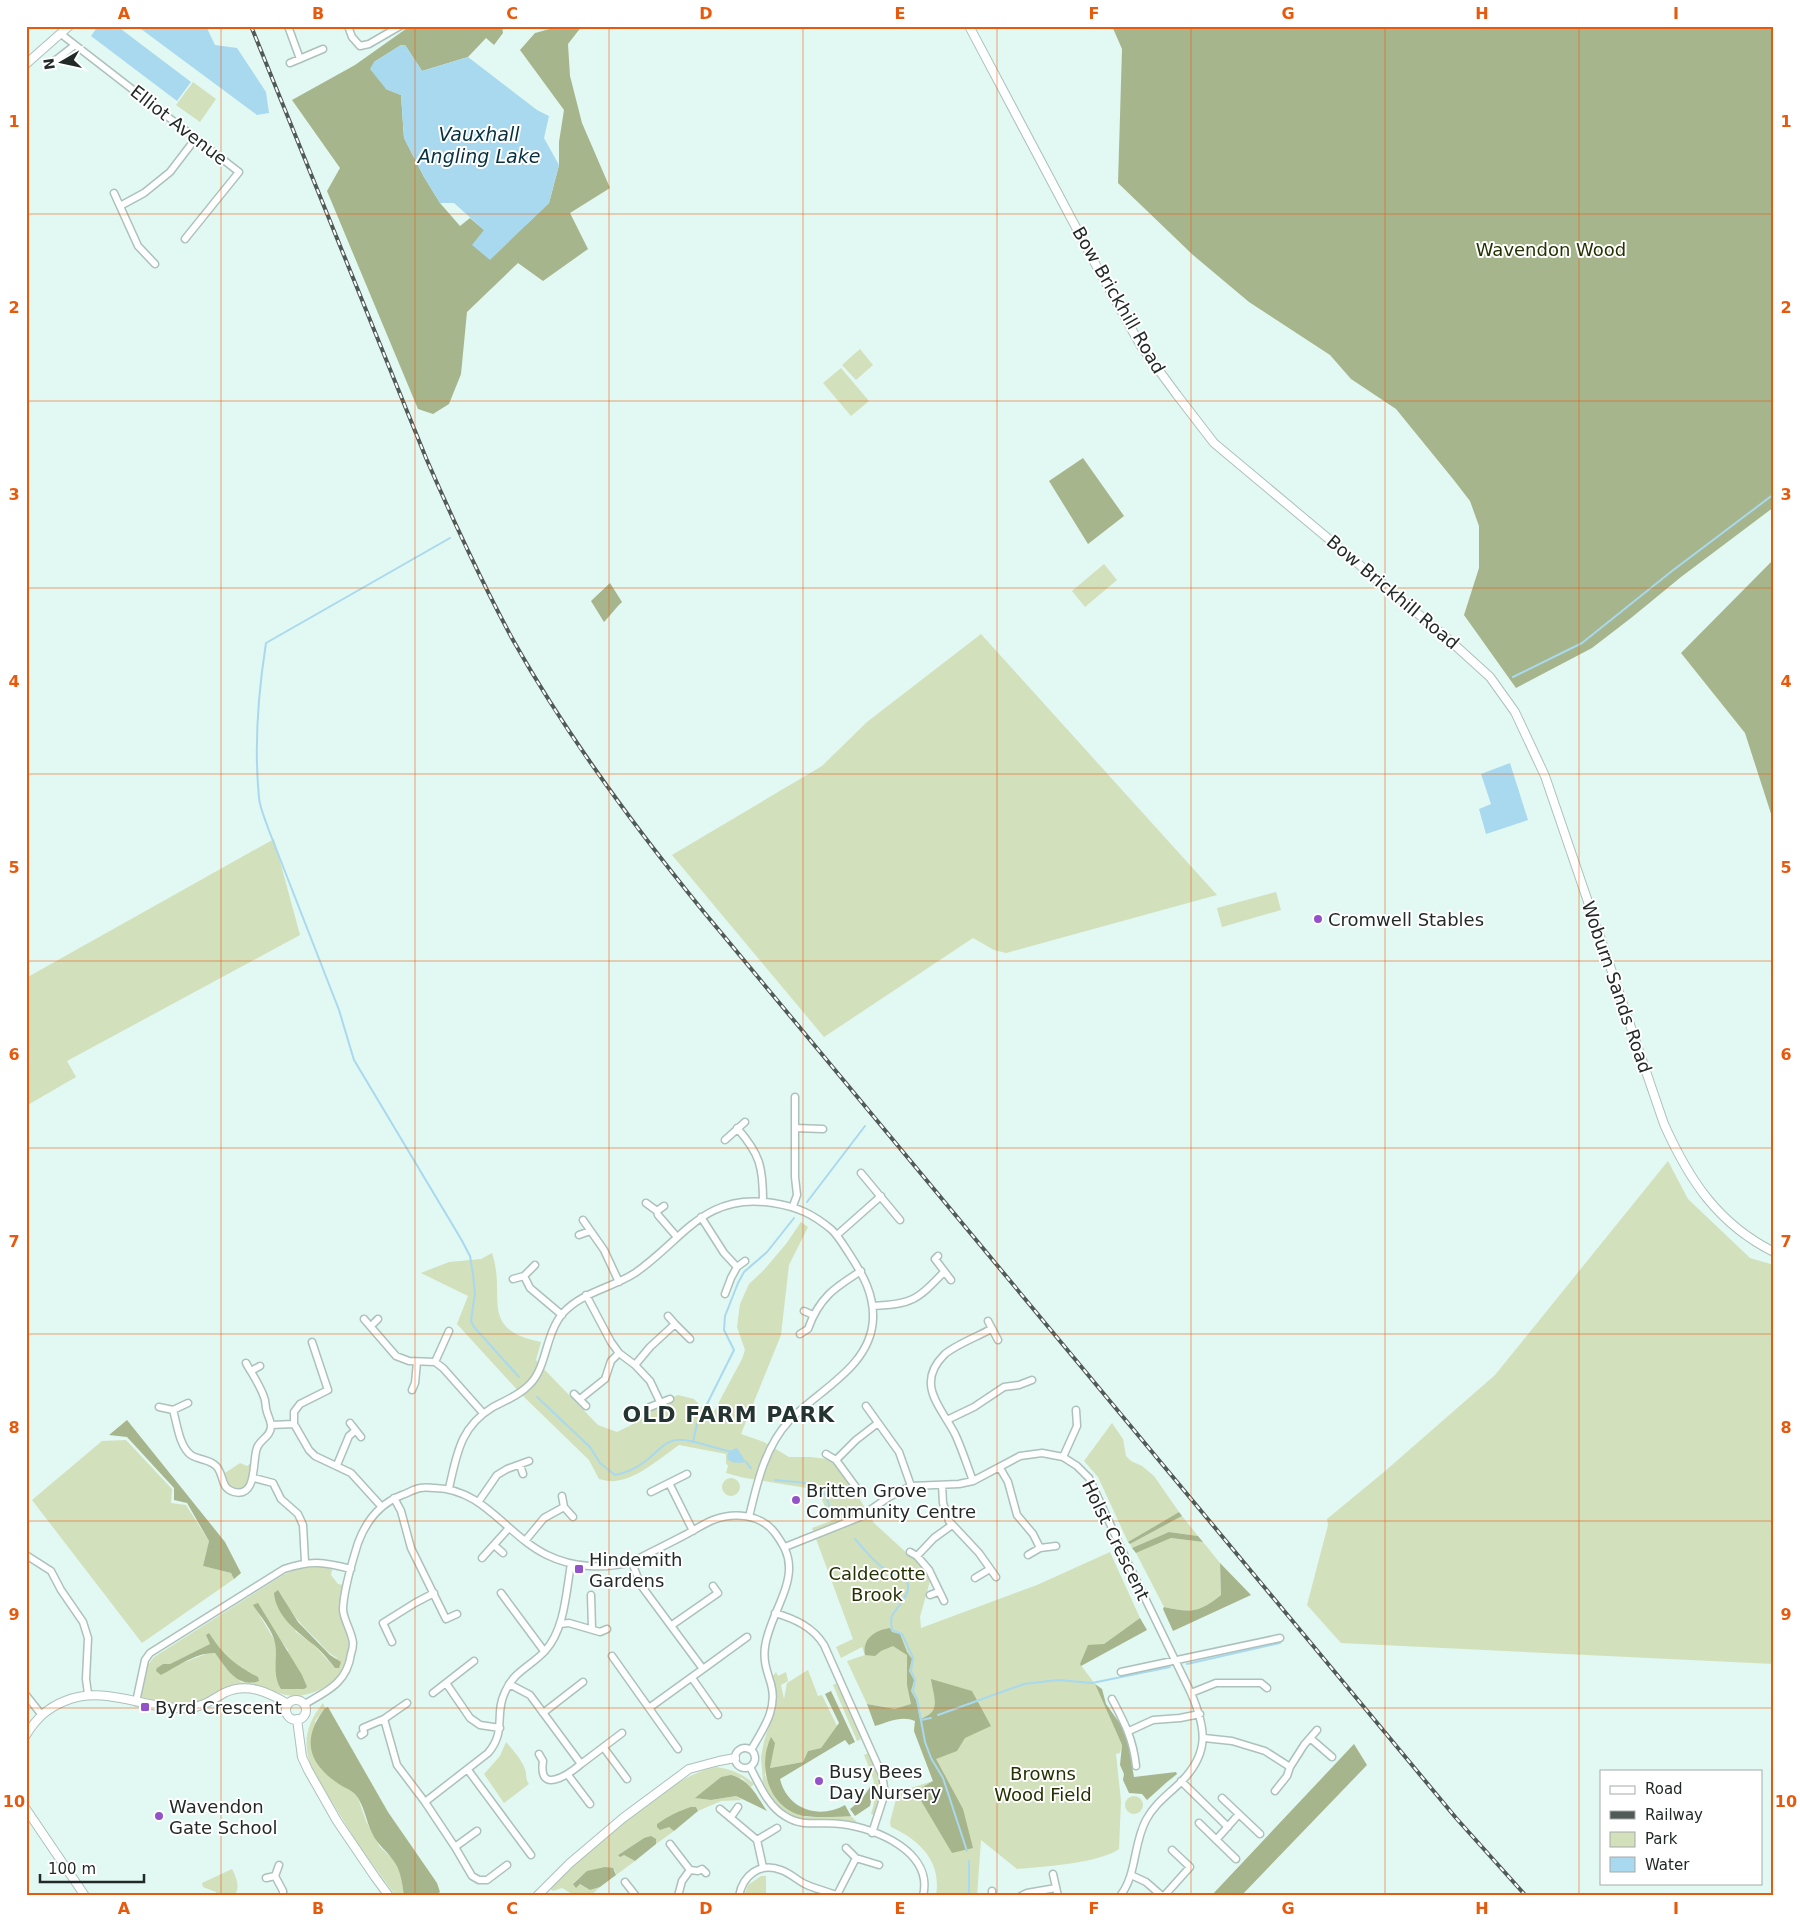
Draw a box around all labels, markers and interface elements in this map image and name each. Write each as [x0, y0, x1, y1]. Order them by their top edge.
text: A [118, 4, 131, 23]
text: B [312, 4, 324, 23]
text: C [506, 4, 518, 23]
text: D [699, 4, 713, 23]
text: E [895, 4, 905, 23]
text: F [1089, 4, 1099, 23]
text: G [1281, 4, 1295, 23]
text: H [1475, 4, 1489, 23]
text: I [1673, 4, 1679, 23]
north arrow [38, 38, 88, 88]
text: N [40, 57, 58, 71]
street label: Elliot Avenue [126, 81, 232, 169]
text: 1 [8, 112, 20, 131]
text: 1 [1780, 112, 1792, 131]
water label: Vauxhall Angling Lake [416, 123, 540, 167]
street label: Bow Brickhill Road [1068, 223, 1170, 377]
park label: Wavendon Wood [1476, 239, 1626, 260]
text: 2 [8, 298, 20, 317]
text: 2 [1780, 298, 1792, 317]
text: 3 [8, 485, 20, 504]
text: 3 [1780, 485, 1792, 504]
street label: Bow Brickhill Road [1323, 531, 1463, 653]
text: 4 [8, 672, 20, 691]
text: 4 [1780, 672, 1792, 691]
text: 5 [8, 858, 20, 877]
text: 5 [1780, 858, 1792, 877]
street label: Woburn Sands Road [1578, 898, 1656, 1076]
place label: Cromwell Stables [1328, 909, 1484, 930]
marker: Cromwell Stables [1312, 913, 1324, 925]
text: 6 [8, 1045, 20, 1064]
text: 6 [1780, 1045, 1792, 1064]
text: 7 [8, 1232, 20, 1251]
text: 7 [1780, 1232, 1792, 1251]
district label: OLD FARM PARK [623, 1402, 835, 1427]
text: 8 [8, 1418, 20, 1437]
text: 8 [1780, 1418, 1792, 1437]
street label: Holst Crescent [1078, 1476, 1154, 1604]
place label: Britten Grove Community Centre [806, 1480, 976, 1522]
marker: Britten Grove Community Centre [790, 1494, 802, 1506]
place label: Hindemith Gardens [589, 1549, 682, 1591]
marker: Hindemith Gardens [573, 1563, 585, 1575]
park label: Caldecotte Brook [828, 1563, 926, 1605]
text: 9 [8, 1605, 20, 1624]
text: 9 [1780, 1605, 1792, 1624]
place label: Byrd Crescent [155, 1697, 282, 1718]
marker: Byrd Crescent [139, 1701, 151, 1713]
place label: Busy Bees Day Nursery [829, 1761, 941, 1803]
park label: Browns Wood Field [994, 1763, 1092, 1805]
legend [1600, 1770, 1762, 1884]
marker: Busy Bees Day Nursery [813, 1775, 825, 1787]
text: Road [1645, 1780, 1683, 1798]
text: 10 [3, 1792, 25, 1811]
text: 10 [1775, 1792, 1797, 1811]
place label: Wavendon Gate School [169, 1796, 278, 1838]
text: Railway [1645, 1806, 1703, 1824]
marker: Wavendon Gate School [153, 1810, 165, 1822]
text: Park [1645, 1830, 1678, 1848]
scale bar [40, 1852, 144, 1884]
text: Water [1645, 1856, 1690, 1874]
text: 100 m [48, 1860, 96, 1878]
text: A [118, 1899, 131, 1918]
text: B [312, 1899, 324, 1918]
text: C [506, 1899, 518, 1918]
text: D [699, 1899, 713, 1918]
text: E [895, 1899, 905, 1918]
text: F [1089, 1899, 1099, 1918]
text: G [1281, 1899, 1295, 1918]
text: H [1475, 1899, 1489, 1918]
text: I [1673, 1899, 1679, 1918]

